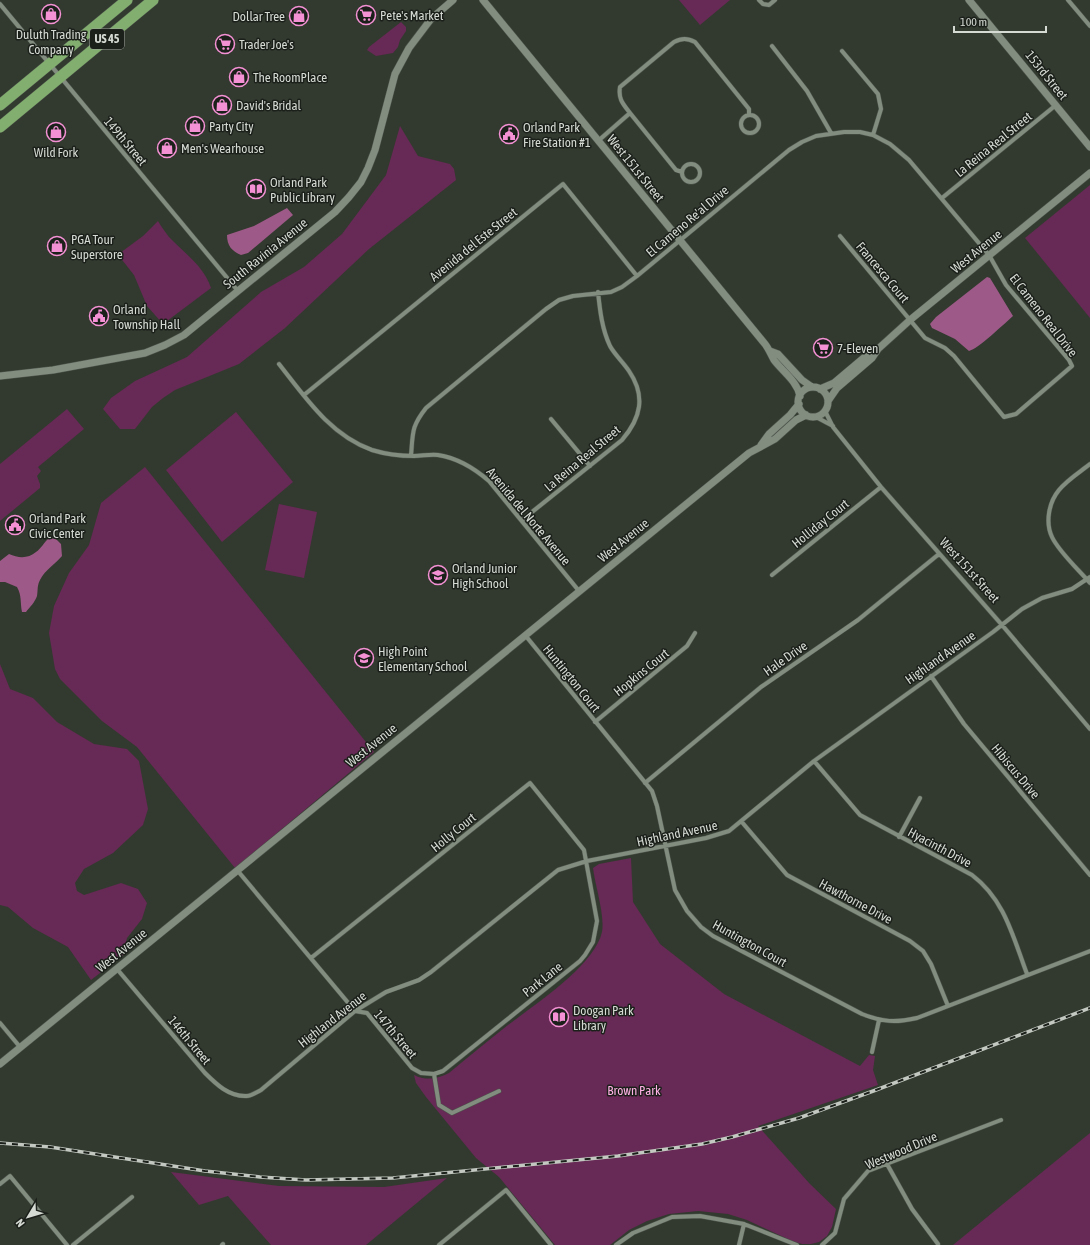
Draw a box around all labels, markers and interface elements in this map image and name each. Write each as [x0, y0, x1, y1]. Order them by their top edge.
shop icon: Duluth Trading Company [40, 3, 62, 25]
supermarket icon: Pete's Market [355, 4, 377, 26]
shop icon: Dollar Tree [288, 5, 310, 27]
place label: Pete's Market [380, 8, 444, 23]
scale bar [954, 8, 1046, 34]
place label: Dollar Tree [233, 9, 285, 24]
text: 100 m [960, 15, 987, 29]
place label: Duluth Trading Company [16, 27, 87, 57]
road number: US 45 [90, 29, 124, 49]
supermarket icon: Trader Joe's [214, 33, 236, 55]
place label: Trader Joe's [239, 37, 294, 52]
street label: 153rd Street [1022, 48, 1071, 103]
shop icon: The RoomPlace [228, 66, 250, 88]
place label: The RoomPlace [253, 70, 327, 85]
shop icon: David's Bridal [211, 94, 233, 116]
place label: David's Bridal [236, 98, 302, 113]
street label: La Reina Real Street [952, 109, 1035, 180]
street label: 149th Street [101, 114, 150, 169]
shop icon: Party City [184, 115, 206, 137]
place label: Party City [209, 119, 254, 134]
place label: Orland Park Fire Station #1 [523, 120, 591, 150]
shop icon: Wild Fork [45, 121, 67, 143]
public building icon: Orland Park Fire Station #1 [498, 123, 520, 145]
street label: West 151st Street [604, 132, 667, 205]
shop icon: Men's Wearhouse [156, 137, 178, 159]
place label: Men's Wearhouse [181, 141, 264, 156]
place label: Wild Fork [34, 145, 78, 160]
place label: Orland Park Public Library [270, 175, 335, 205]
library icon: Orland Park Public Library [245, 178, 267, 200]
street label: El Cameno Re'al Drive [643, 183, 732, 260]
street label: Avenida del Este Street [427, 204, 520, 284]
street label: South Ravinia Avenue [220, 215, 310, 292]
street label: West Avenue [948, 226, 1005, 276]
place label: PGA Tour Superstore [71, 232, 123, 262]
shop icon: PGA Tour Superstore [46, 235, 68, 257]
street label: Francesca Court [853, 239, 912, 306]
street label: El Cameno Real Drive [1007, 271, 1081, 360]
place label: Orland Township Hall [113, 302, 181, 332]
public building icon: Orland Township Hall [88, 305, 110, 327]
supermarket icon: 7-Eleven [812, 337, 834, 359]
place label: 7-Eleven [837, 341, 878, 356]
street label: La Reina Real Street [541, 422, 624, 495]
street label: Avenida del Norte Avenue [483, 464, 574, 568]
street label: Holliday Court [789, 496, 852, 551]
place label: Orland Park Civic Center [29, 511, 86, 541]
public building icon: Orland Park Civic Center [4, 514, 26, 536]
street label: West Avenue [595, 515, 652, 565]
street label: West 151st Street [937, 535, 1003, 606]
place label: Orland Junior High School [452, 561, 517, 591]
school or university icon: Orland Junior High School [427, 564, 449, 586]
street label: Highland Avenue [902, 628, 978, 687]
street label: Hale Drive [761, 638, 810, 679]
street label: Huntington Court [540, 642, 603, 715]
place label: High Point Elementary School [378, 644, 468, 674]
street label: Hopkins Court [611, 645, 672, 699]
school or university icon: High Point Elementary School [353, 647, 375, 669]
street label: West Avenue [343, 720, 400, 770]
street label: Hibiscus Drive [988, 741, 1043, 802]
street label: Holly Court [428, 810, 479, 855]
street label: Highland Avenue [635, 818, 719, 849]
street label: Hyacinth Drive [905, 824, 974, 871]
street label: Hawthorne Drive [817, 876, 895, 927]
street label: Huntington Court [710, 917, 790, 970]
street label: West Avenue [93, 925, 150, 975]
street label: Park Lane [519, 959, 565, 1000]
street label: Highland Avenue [295, 988, 369, 1051]
place label: Doogan Park Library [573, 1003, 634, 1033]
library icon: Doogan Park Library [548, 1006, 570, 1028]
street label: 147th Street [371, 1007, 420, 1062]
street label: 146th Street [165, 1013, 214, 1068]
park label: Brown Park [607, 1083, 661, 1098]
street label: Westwood Drive [863, 1129, 939, 1172]
north arrow [8, 1197, 48, 1237]
text: N [13, 1217, 27, 1229]

